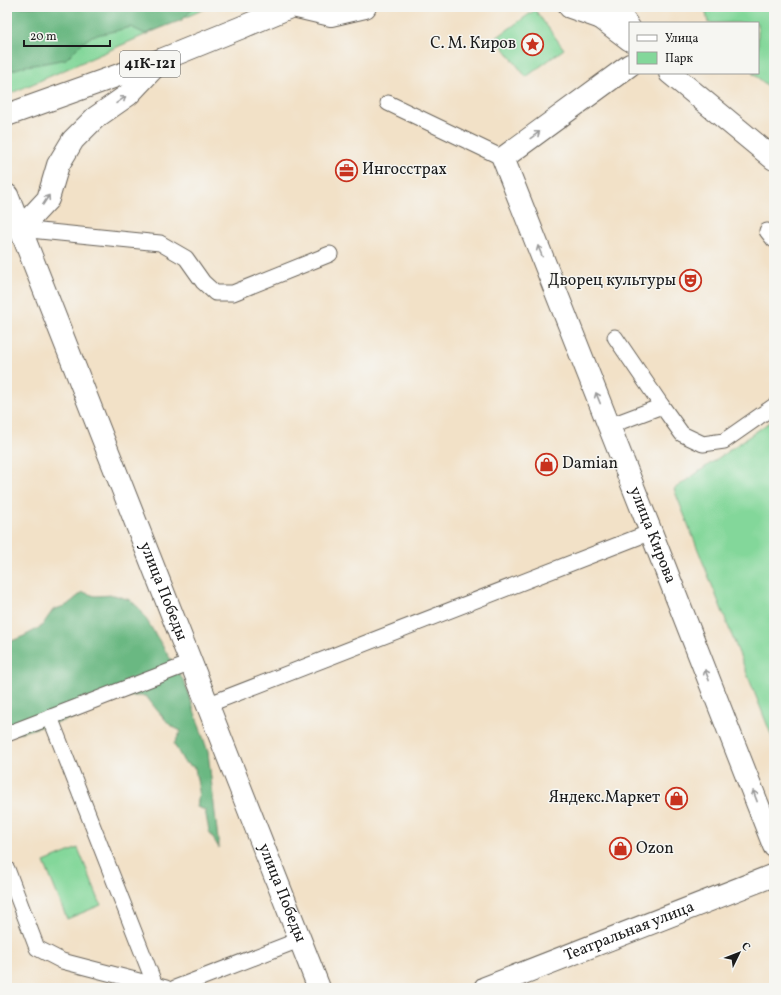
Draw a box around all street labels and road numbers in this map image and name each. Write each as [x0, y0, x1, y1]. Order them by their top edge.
road number: 41К-121 [120, 51, 180, 77]
street label: улица Кирова [623, 484, 681, 587]
street label: улица Победы [134, 539, 192, 644]
street label: улица Победы [252, 840, 311, 946]
street label: Театральная улица [561, 896, 698, 967]

